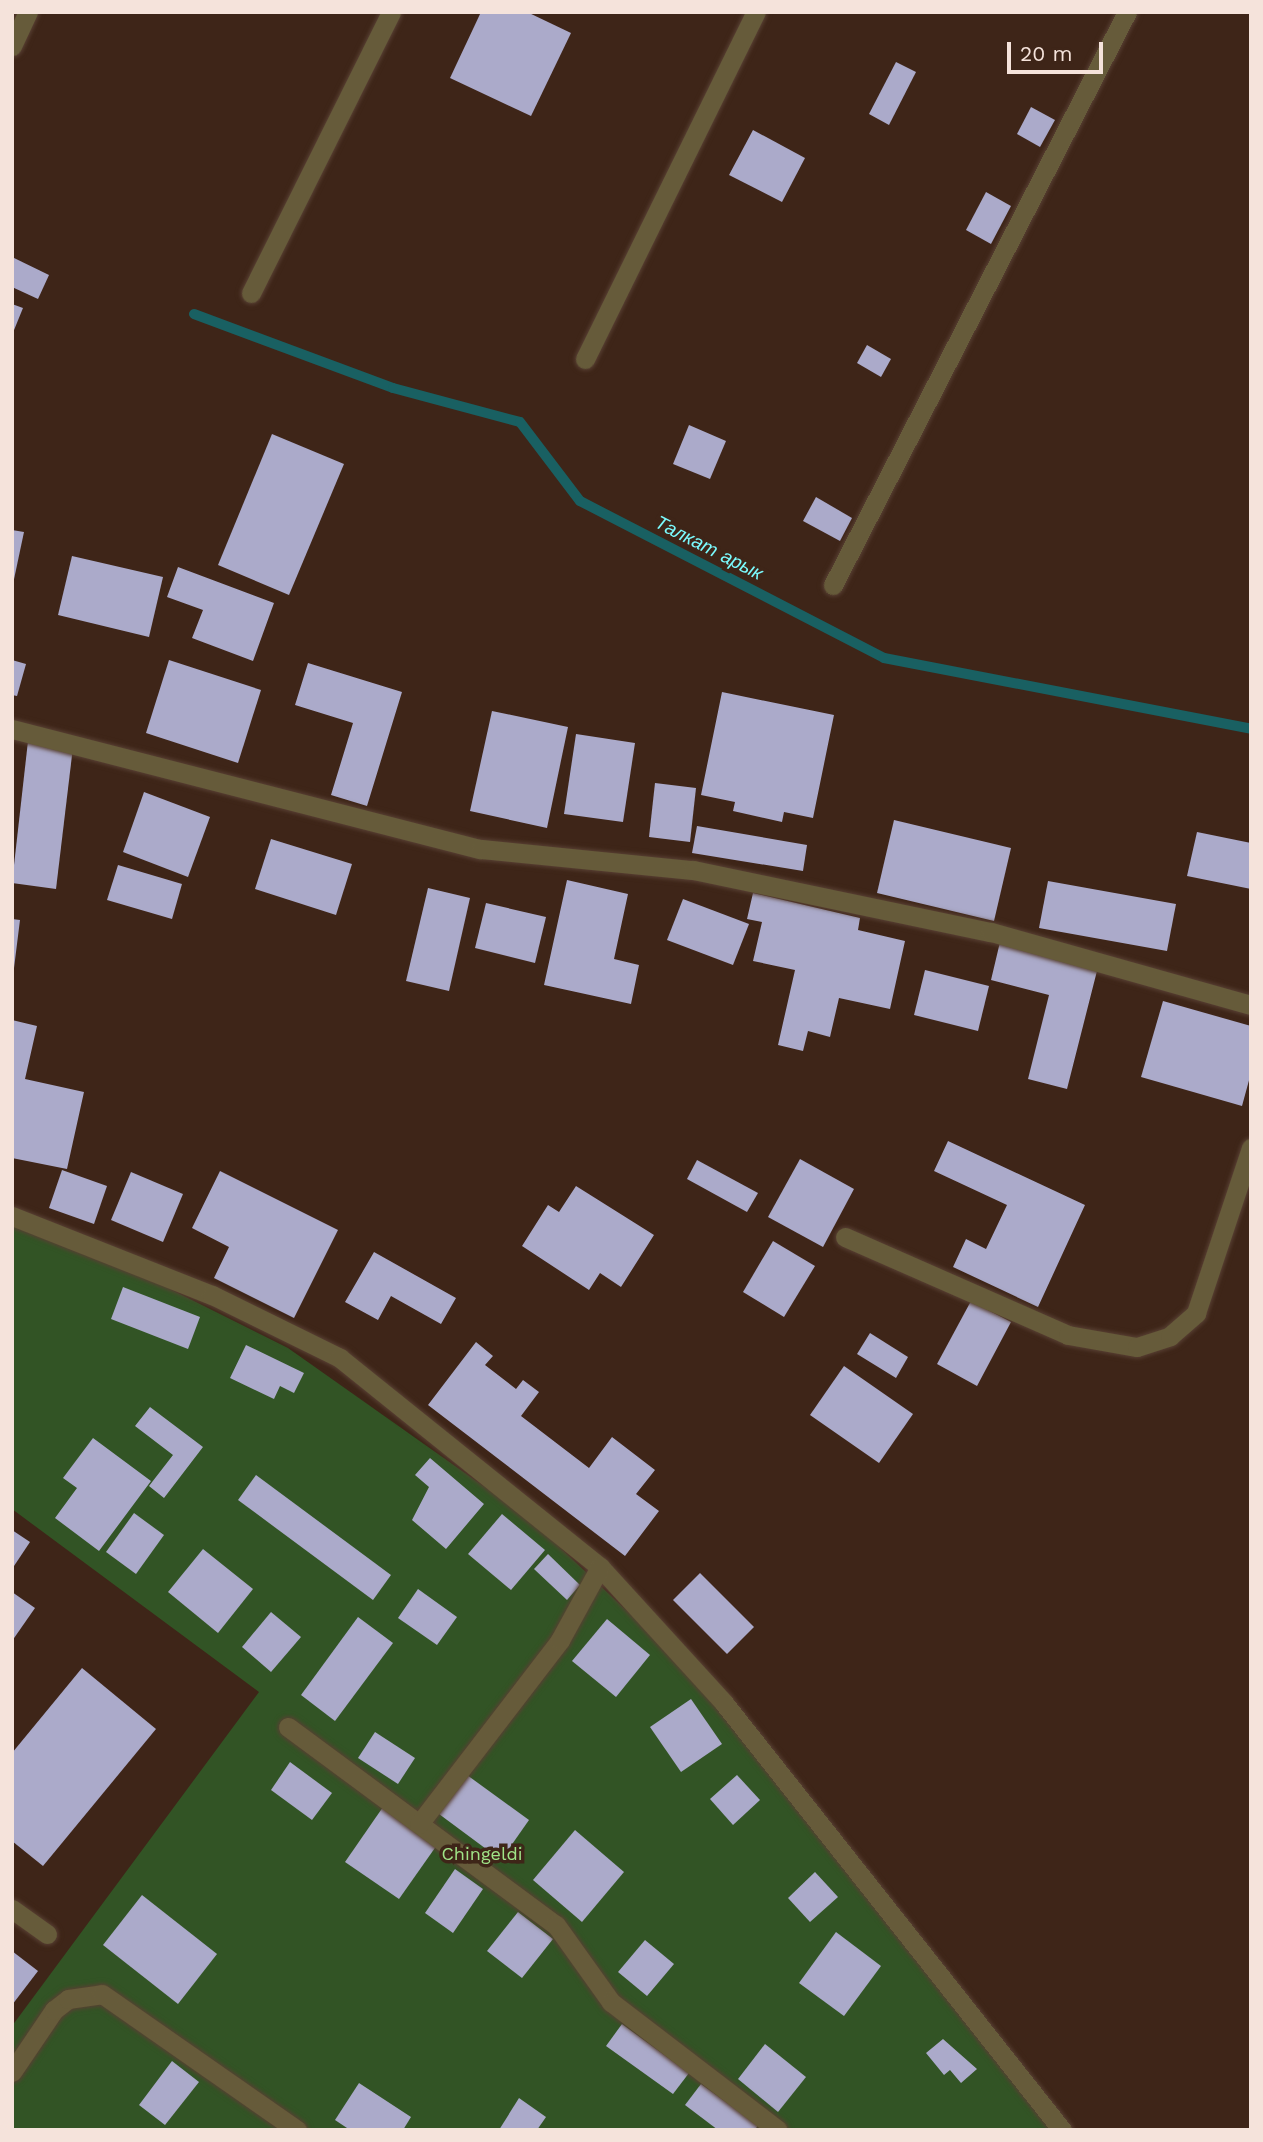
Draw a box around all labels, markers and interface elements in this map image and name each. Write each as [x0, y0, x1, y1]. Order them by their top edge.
scale bar [1011, 28, 1107, 72]
text: 20 m [1020, 41, 1072, 66]
water label: Талкат арык [651, 511, 767, 585]
park label: Chingeldi [442, 1843, 522, 1865]

